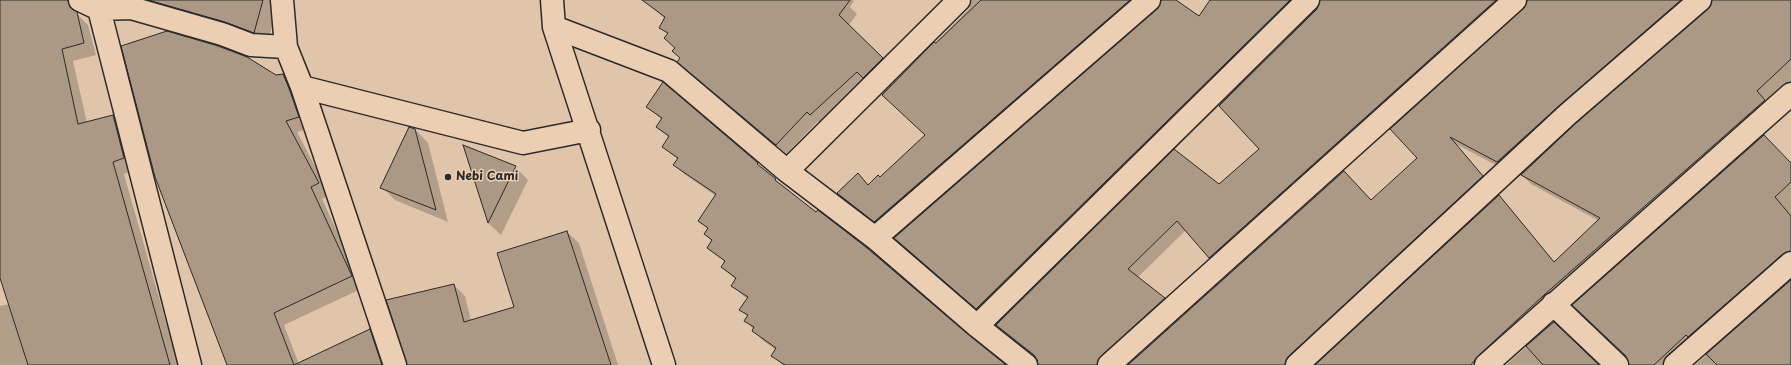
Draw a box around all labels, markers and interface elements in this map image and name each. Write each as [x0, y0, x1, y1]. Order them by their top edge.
place label: Nebi Cami [456, 170, 518, 184]
marker: Nebi Cami [443, 172, 453, 182]

